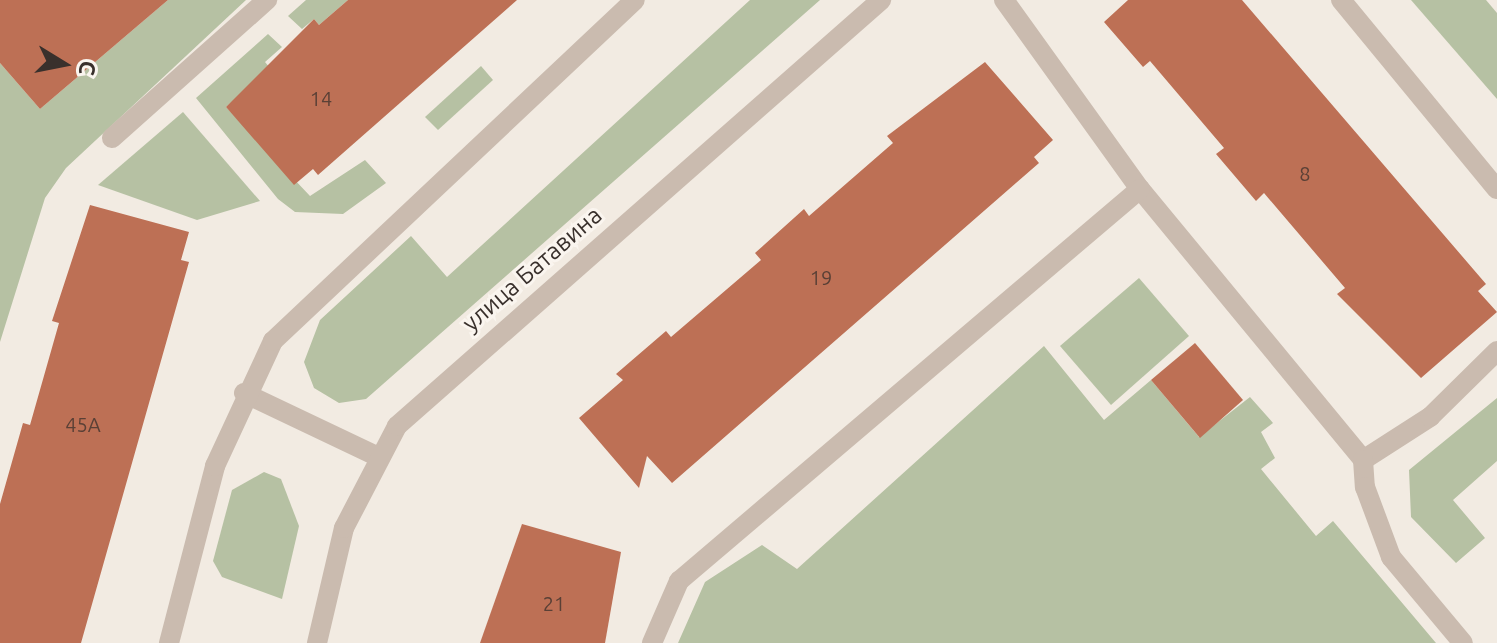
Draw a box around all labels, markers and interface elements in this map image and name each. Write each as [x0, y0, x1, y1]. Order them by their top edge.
north arrow [24, 24, 104, 104]
text: С [75, 59, 102, 77]
house number: 14 [310, 86, 332, 110]
house number: 8 [1299, 161, 1311, 185]
street label: улица Батавина [456, 201, 608, 337]
house number: 19 [810, 265, 832, 289]
house number: 45А [65, 412, 101, 436]
house number: 21 [543, 591, 565, 615]

